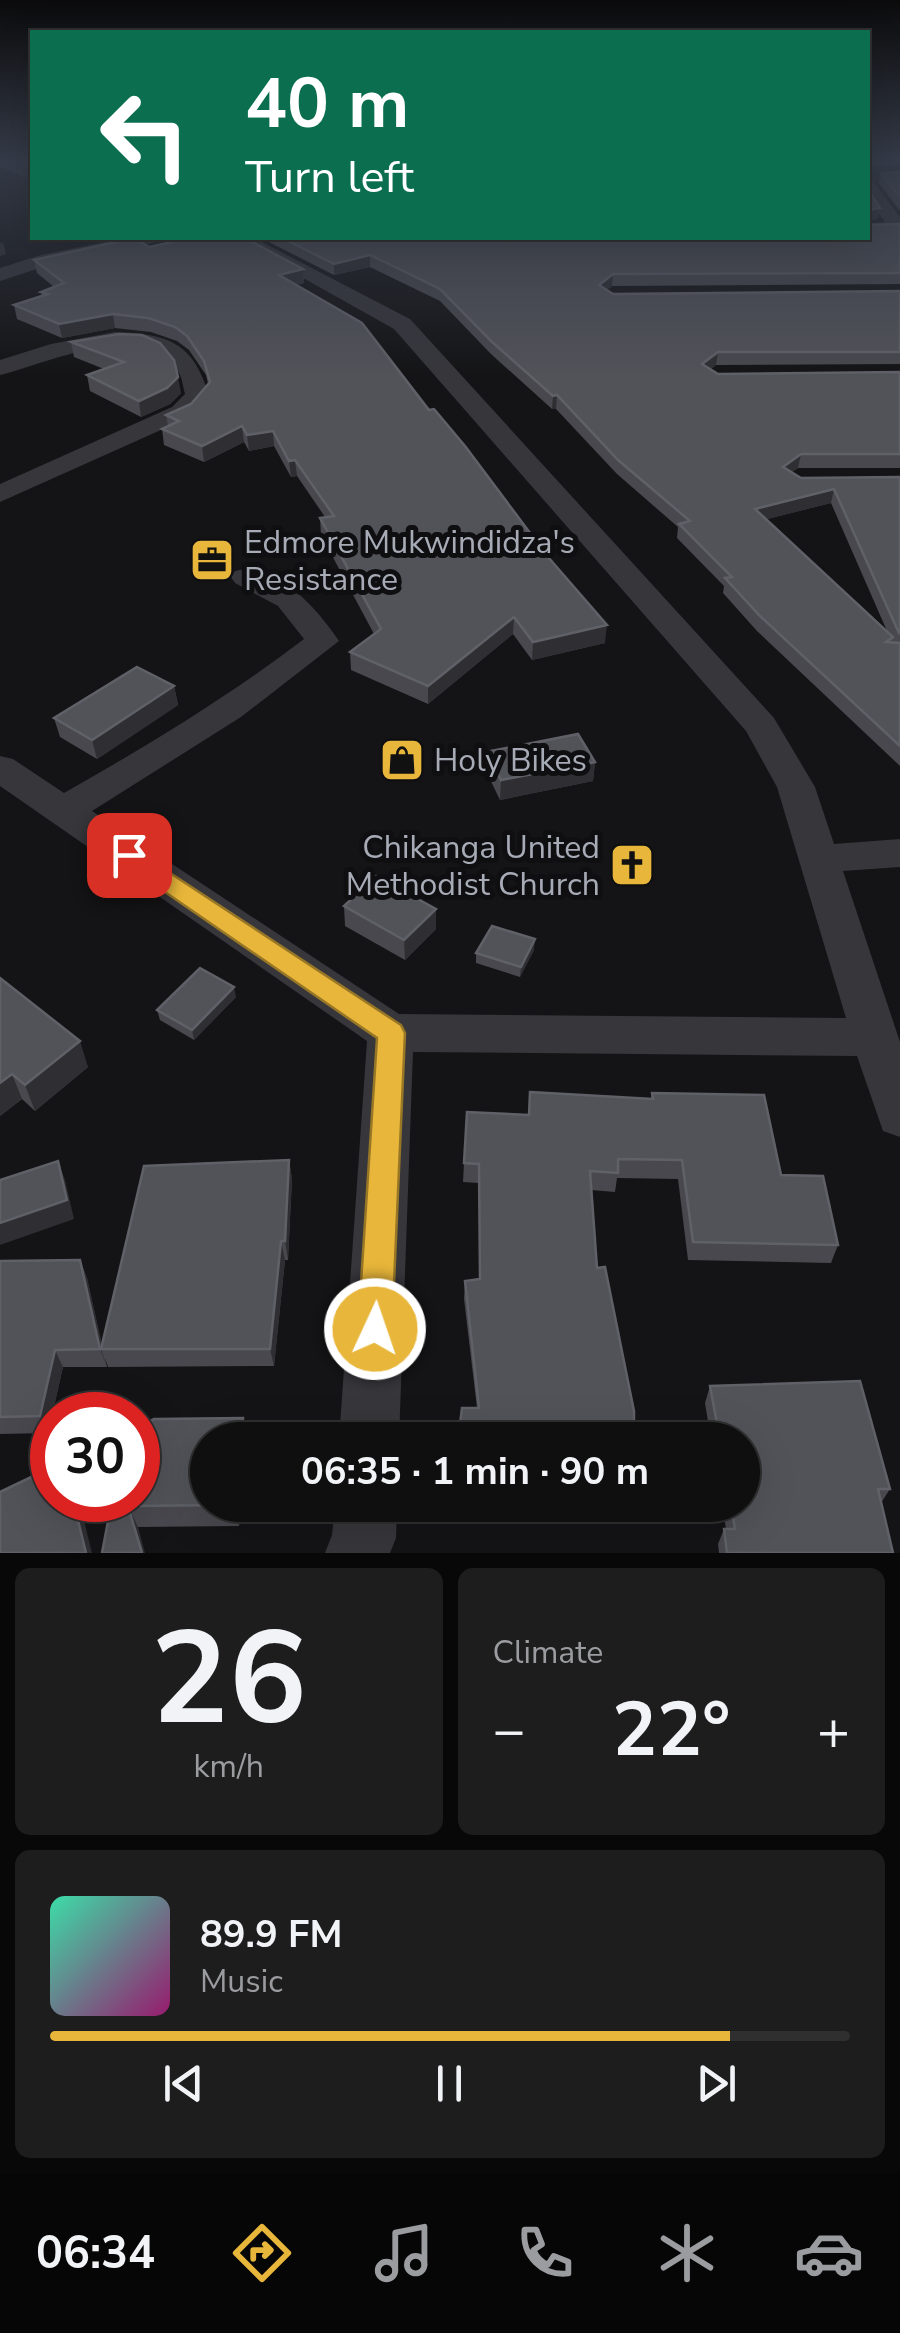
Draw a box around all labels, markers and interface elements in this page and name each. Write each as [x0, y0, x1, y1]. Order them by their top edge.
text: 40 m [245, 56, 409, 152]
icon: left [80, 70, 210, 200]
text: Turn left [245, 147, 414, 208]
place label: Edmore Mukwindidza's Resistance [244, 521, 575, 601]
office icon: Edmore Mukwindidza's Resistance [189, 537, 235, 583]
shop icon: Holy Bikes [379, 737, 425, 783]
place label: Holy Bikes [434, 739, 587, 782]
pin [87, 813, 172, 898]
place label: Chikanga United Methodist Church [346, 826, 600, 906]
icon: arrive [102, 828, 157, 883]
church icon: Chikanga United Methodist Church [609, 842, 655, 888]
position arrow [323, 1277, 427, 1381]
speed limit sign: 30 [30, 1392, 160, 1522]
text: 06:35 · 1 min · 90 m [301, 1446, 649, 1497]
text: 26 [151, 1591, 307, 1768]
text: Climate [493, 1631, 603, 1674]
text: 22° [612, 1679, 730, 1781]
text: − [493, 1693, 526, 1768]
text: + [817, 1693, 850, 1768]
text: km/h [193, 1745, 264, 1788]
text: 89.9 FM [200, 1909, 342, 1960]
text: Music [200, 1960, 283, 2003]
icon: previous [156, 2056, 211, 2111]
icon: pause [422, 2056, 477, 2111]
icon: next [689, 2056, 744, 2111]
icon: directions [227, 2218, 297, 2288]
icon: music [369, 2218, 439, 2288]
icon: phone [510, 2218, 580, 2288]
icon: climate [652, 2218, 722, 2288]
icon: car [794, 2218, 864, 2288]
text: 06:34 [36, 2223, 155, 2284]

